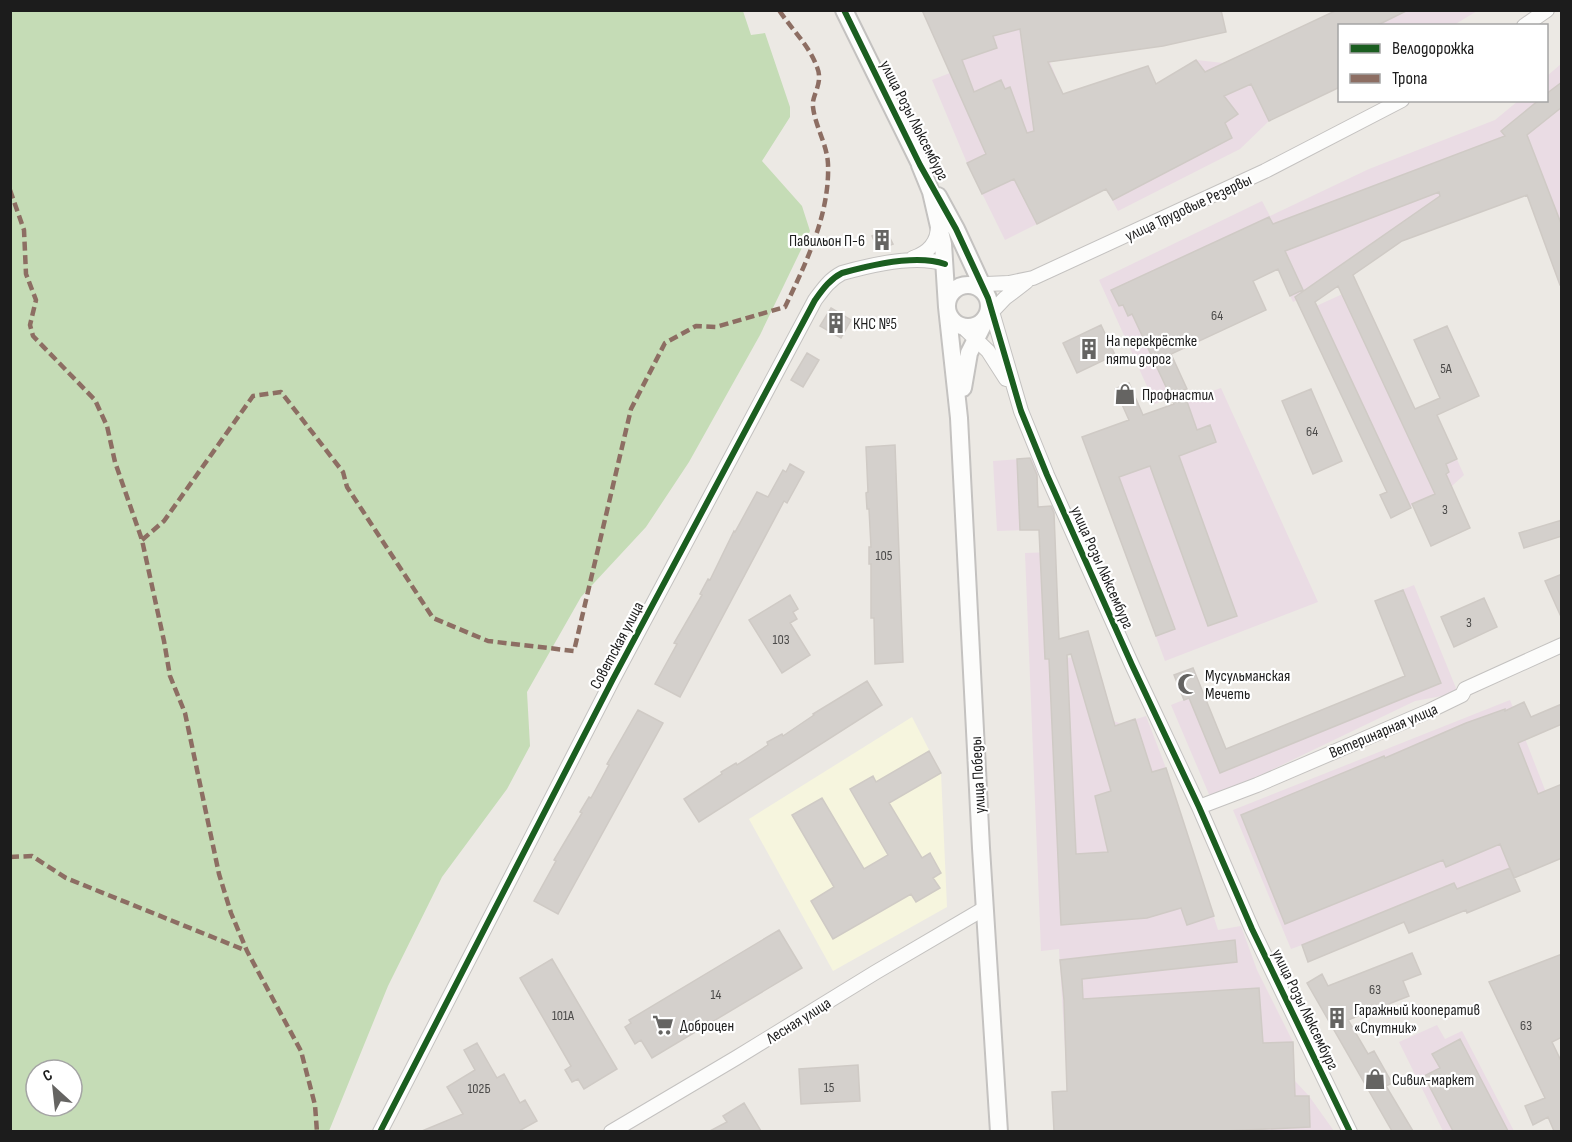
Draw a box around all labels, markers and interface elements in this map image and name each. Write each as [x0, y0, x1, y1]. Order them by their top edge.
legend [1338, 24, 1548, 102]
text: Велодорожка [1392, 38, 1474, 59]
street label: улица Розы Люксембург [875, 57, 952, 184]
text: Тропа [1392, 68, 1428, 89]
street label: улица Трудовые Резервы [1122, 171, 1255, 246]
building icon: Павильон П-6 [870, 228, 894, 252]
place label: Павильон П-6 [789, 232, 865, 251]
house number: 64 [1211, 307, 1223, 324]
building icon: КНС №5 [824, 311, 848, 335]
place label: КНС №5 [853, 315, 897, 334]
place label: На перекрёстке пяти дорог [1106, 332, 1197, 369]
building icon: На перекрёстке пяти дорог [1077, 337, 1101, 361]
house number: 5А [1440, 360, 1453, 377]
shop icon: Профнастил [1113, 382, 1137, 406]
place label: Профнастил [1142, 386, 1214, 405]
house number: 64 [1306, 423, 1318, 440]
house number: 3 [1442, 501, 1448, 518]
street label: улица Розы Люксембург [1066, 503, 1137, 632]
house number: 105 [876, 547, 893, 564]
street label: Советская улица [586, 599, 648, 693]
house number: 3 [1466, 614, 1472, 631]
house number: 103 [772, 631, 790, 648]
place label: Мусульманская Мечеть [1205, 667, 1290, 704]
mosque icon: Мусульманская Мечеть [1176, 672, 1200, 696]
street label: Ветеринарная улица [1327, 700, 1441, 763]
street label: улица Победы [967, 736, 990, 814]
street label: улица Розы Люксембург [1267, 946, 1342, 1073]
house number: 63 [1369, 981, 1381, 998]
house number: 14 [711, 986, 722, 1003]
street label: Лесная улица [762, 994, 835, 1049]
place label: Гаражный кооператив «Спутник» [1354, 1001, 1480, 1038]
building icon: Гаражный кооператив «Спутник» [1325, 1006, 1349, 1030]
house number: 101А [552, 1007, 575, 1024]
supermarket icon: Доброцен [651, 1013, 675, 1037]
place label: Доброцен [680, 1017, 734, 1036]
house number: 63 [1520, 1017, 1532, 1034]
north arrow [24, 1058, 84, 1118]
text: С [40, 1066, 56, 1086]
shop icon: Сивил-маркет [1363, 1067, 1387, 1091]
place label: Сивил-маркет [1392, 1071, 1474, 1090]
house number: 15 [824, 1079, 835, 1096]
house number: 102Б [467, 1080, 491, 1097]

